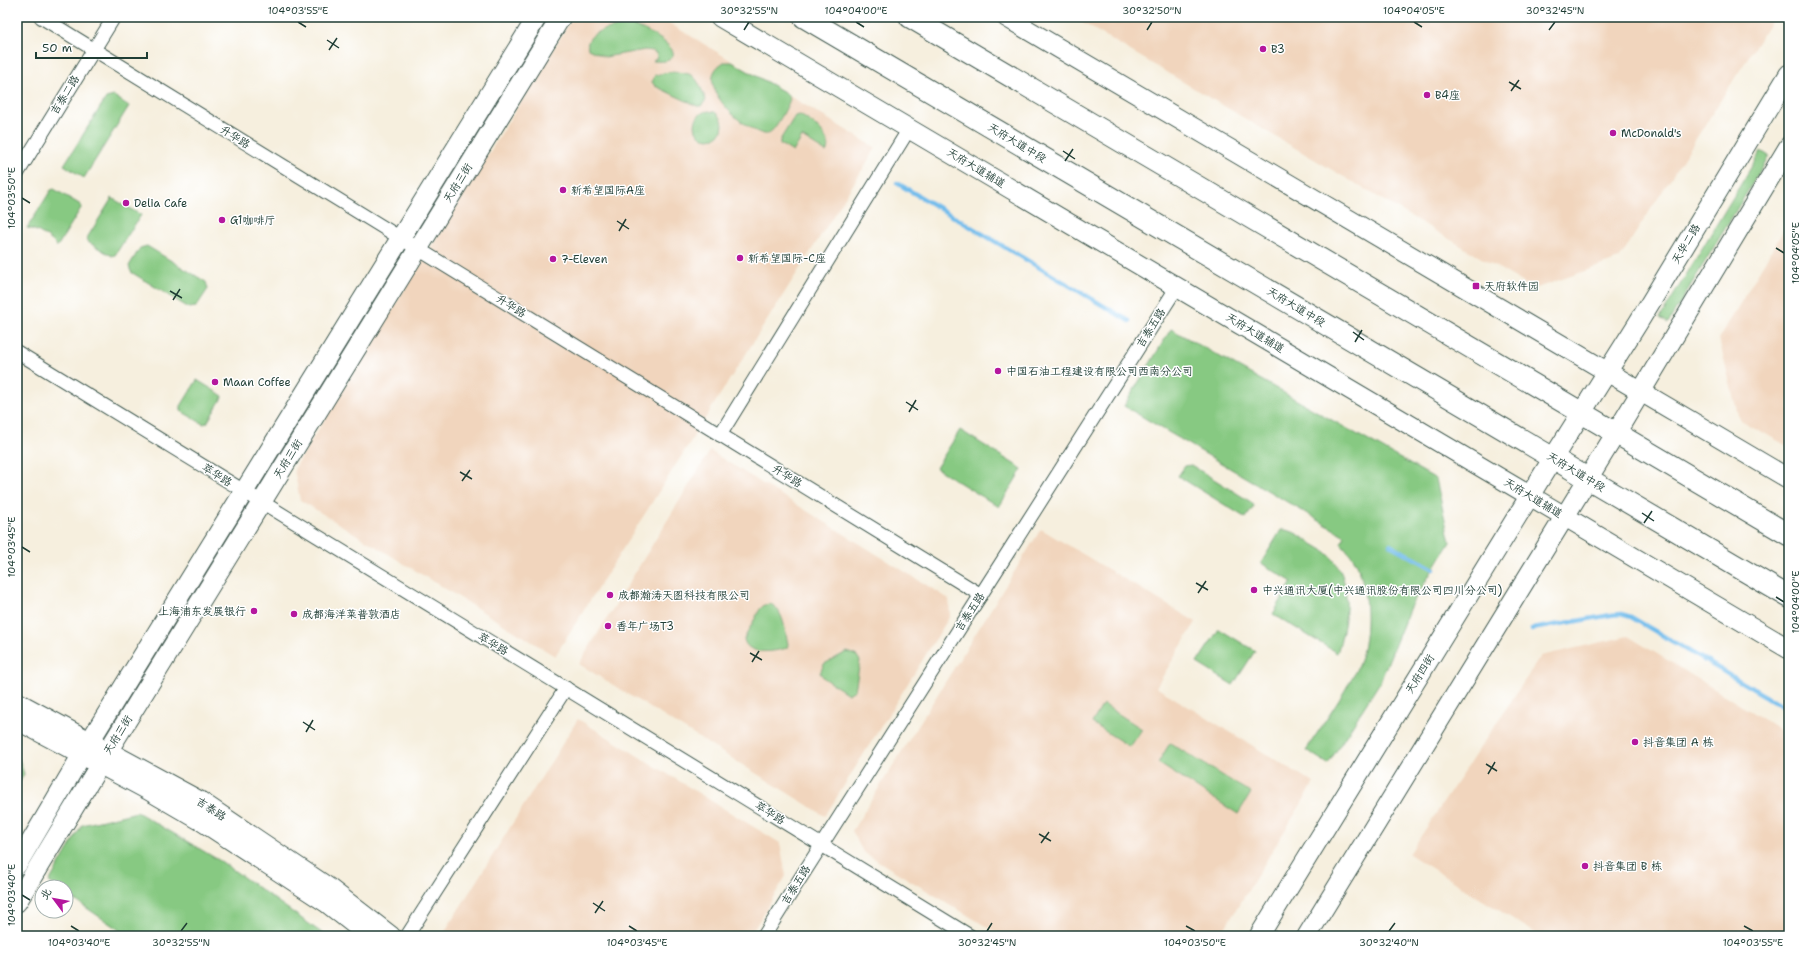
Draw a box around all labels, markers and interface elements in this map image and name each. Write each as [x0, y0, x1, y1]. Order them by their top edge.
text: 104°03'55"E [268, 4, 328, 17]
text: 30°32'55"N [720, 4, 778, 17]
text: 104°04'00"E [825, 4, 887, 17]
text: 30°32'50"N [1122, 4, 1182, 17]
text: 104°04'05"E [1383, 4, 1445, 17]
text: 30°32'45"N [1526, 4, 1584, 17]
scale bar [36, 34, 147, 60]
text: 50 m [42, 40, 72, 56]
place label: B3 [1271, 42, 1285, 57]
marker: B3 [1258, 44, 1268, 54]
street label: 吉泰二路 [47, 72, 83, 118]
place label: B4座 [1435, 88, 1460, 103]
marker: B4座 [1422, 90, 1432, 100]
street label: 天府大道中段 [985, 120, 1049, 166]
street label: 升华路 [217, 122, 253, 152]
place label: McDonald's [1621, 126, 1681, 141]
marker: McDonald's [1608, 128, 1618, 138]
street label: 天府大道辅道 [944, 145, 1008, 191]
street label: 天府三街 [440, 160, 477, 206]
text: 104°03'50"E [5, 167, 18, 229]
place label: 新希望国际A座 [571, 183, 645, 198]
marker: 新希望国际A座 [558, 185, 568, 195]
place label: Delia Cafe [134, 196, 187, 211]
marker: Delia Cafe [121, 198, 131, 208]
place label: G1咖啡厅 [230, 213, 275, 228]
marker: G1咖啡厅 [217, 215, 227, 225]
street label: 天华二路 [1668, 221, 1704, 267]
text: 104°04'05"E [1789, 222, 1802, 284]
place label: 新希望国际-C座 [748, 251, 826, 266]
place label: 7-Eleven [561, 252, 608, 267]
marker: 新希望国际-C座 [735, 253, 745, 263]
marker: 7-Eleven [548, 254, 558, 264]
place label: 天府软件园 [1484, 279, 1539, 294]
marker: 天府软件园 [1471, 281, 1481, 291]
street label: 天府大道中段 [1264, 284, 1328, 330]
street label: 升华路 [493, 291, 529, 321]
street label: 吉泰五路 [1133, 305, 1169, 351]
street label: 天府大道辅道 [1223, 310, 1287, 356]
place label: 中国石油工程建设有限公司西南分公司 [1006, 364, 1193, 379]
marker: 中国石油工程建设有限公司西南分公司 [993, 366, 1003, 376]
place label: Maan Coffee [223, 375, 291, 390]
marker: Maan Coffee [210, 377, 220, 387]
street label: 天府三街 [270, 436, 307, 482]
street label: 天府大道中段 [1544, 449, 1608, 495]
street label: 萃华路 [199, 460, 235, 490]
street label: 升华路 [769, 461, 805, 491]
street label: 天府大道辅道 [1501, 475, 1565, 521]
text: 104°03'45"E [5, 516, 18, 578]
text: 104°04'00"E [1789, 571, 1802, 633]
place label: 中兴通讯大厦(中兴通讯股份有限公司四川分公司) [1262, 583, 1502, 598]
marker: 中兴通讯大厦(中兴通讯股份有限公司四川分公司) [1249, 585, 1259, 595]
place label: 成都瀚涛天图科技有限公司 [618, 588, 750, 603]
street label: 吉泰五路 [952, 589, 988, 635]
marker: 成都瀚涛天图科技有限公司 [605, 590, 615, 600]
place label: 上海浦东发展银行 [158, 604, 246, 619]
marker: 上海浦东发展银行 [249, 606, 259, 616]
place label: 成都海洋莱普敦酒店 [302, 607, 401, 622]
marker: 成都海洋莱普敦酒店 [289, 609, 299, 619]
place label: 香年广场T3 [616, 619, 674, 634]
marker: 香年广场T3 [603, 621, 613, 631]
street label: 萃华路 [475, 629, 511, 659]
street label: 天府四街 [1402, 651, 1439, 697]
street label: 天府三街 [100, 712, 137, 758]
place label: 抖音集团 A 栋 [1643, 735, 1714, 750]
marker: 抖音集团 A 栋 [1630, 737, 1640, 747]
street label: 吉泰路 [193, 794, 229, 824]
street label: 萃华路 [752, 798, 788, 828]
place label: 抖音集团 B 栋 [1593, 859, 1662, 874]
marker: 抖音集团 B 栋 [1580, 861, 1590, 871]
street label: 吉泰五路 [778, 862, 814, 908]
text: 104°03'40"E [5, 864, 18, 926]
north arrow [34, 879, 74, 919]
text: 北 [37, 885, 55, 903]
text: 104°03'40"E [48, 936, 110, 949]
text: 30°32'55"N [152, 936, 210, 949]
text: 104°03'45"E [606, 936, 668, 949]
text: 30°32'45"N [958, 936, 1016, 949]
text: 104°03'50"E [1164, 936, 1226, 949]
text: 30°32'40"N [1359, 936, 1419, 949]
text: 104°03'55"E [1723, 936, 1783, 949]

